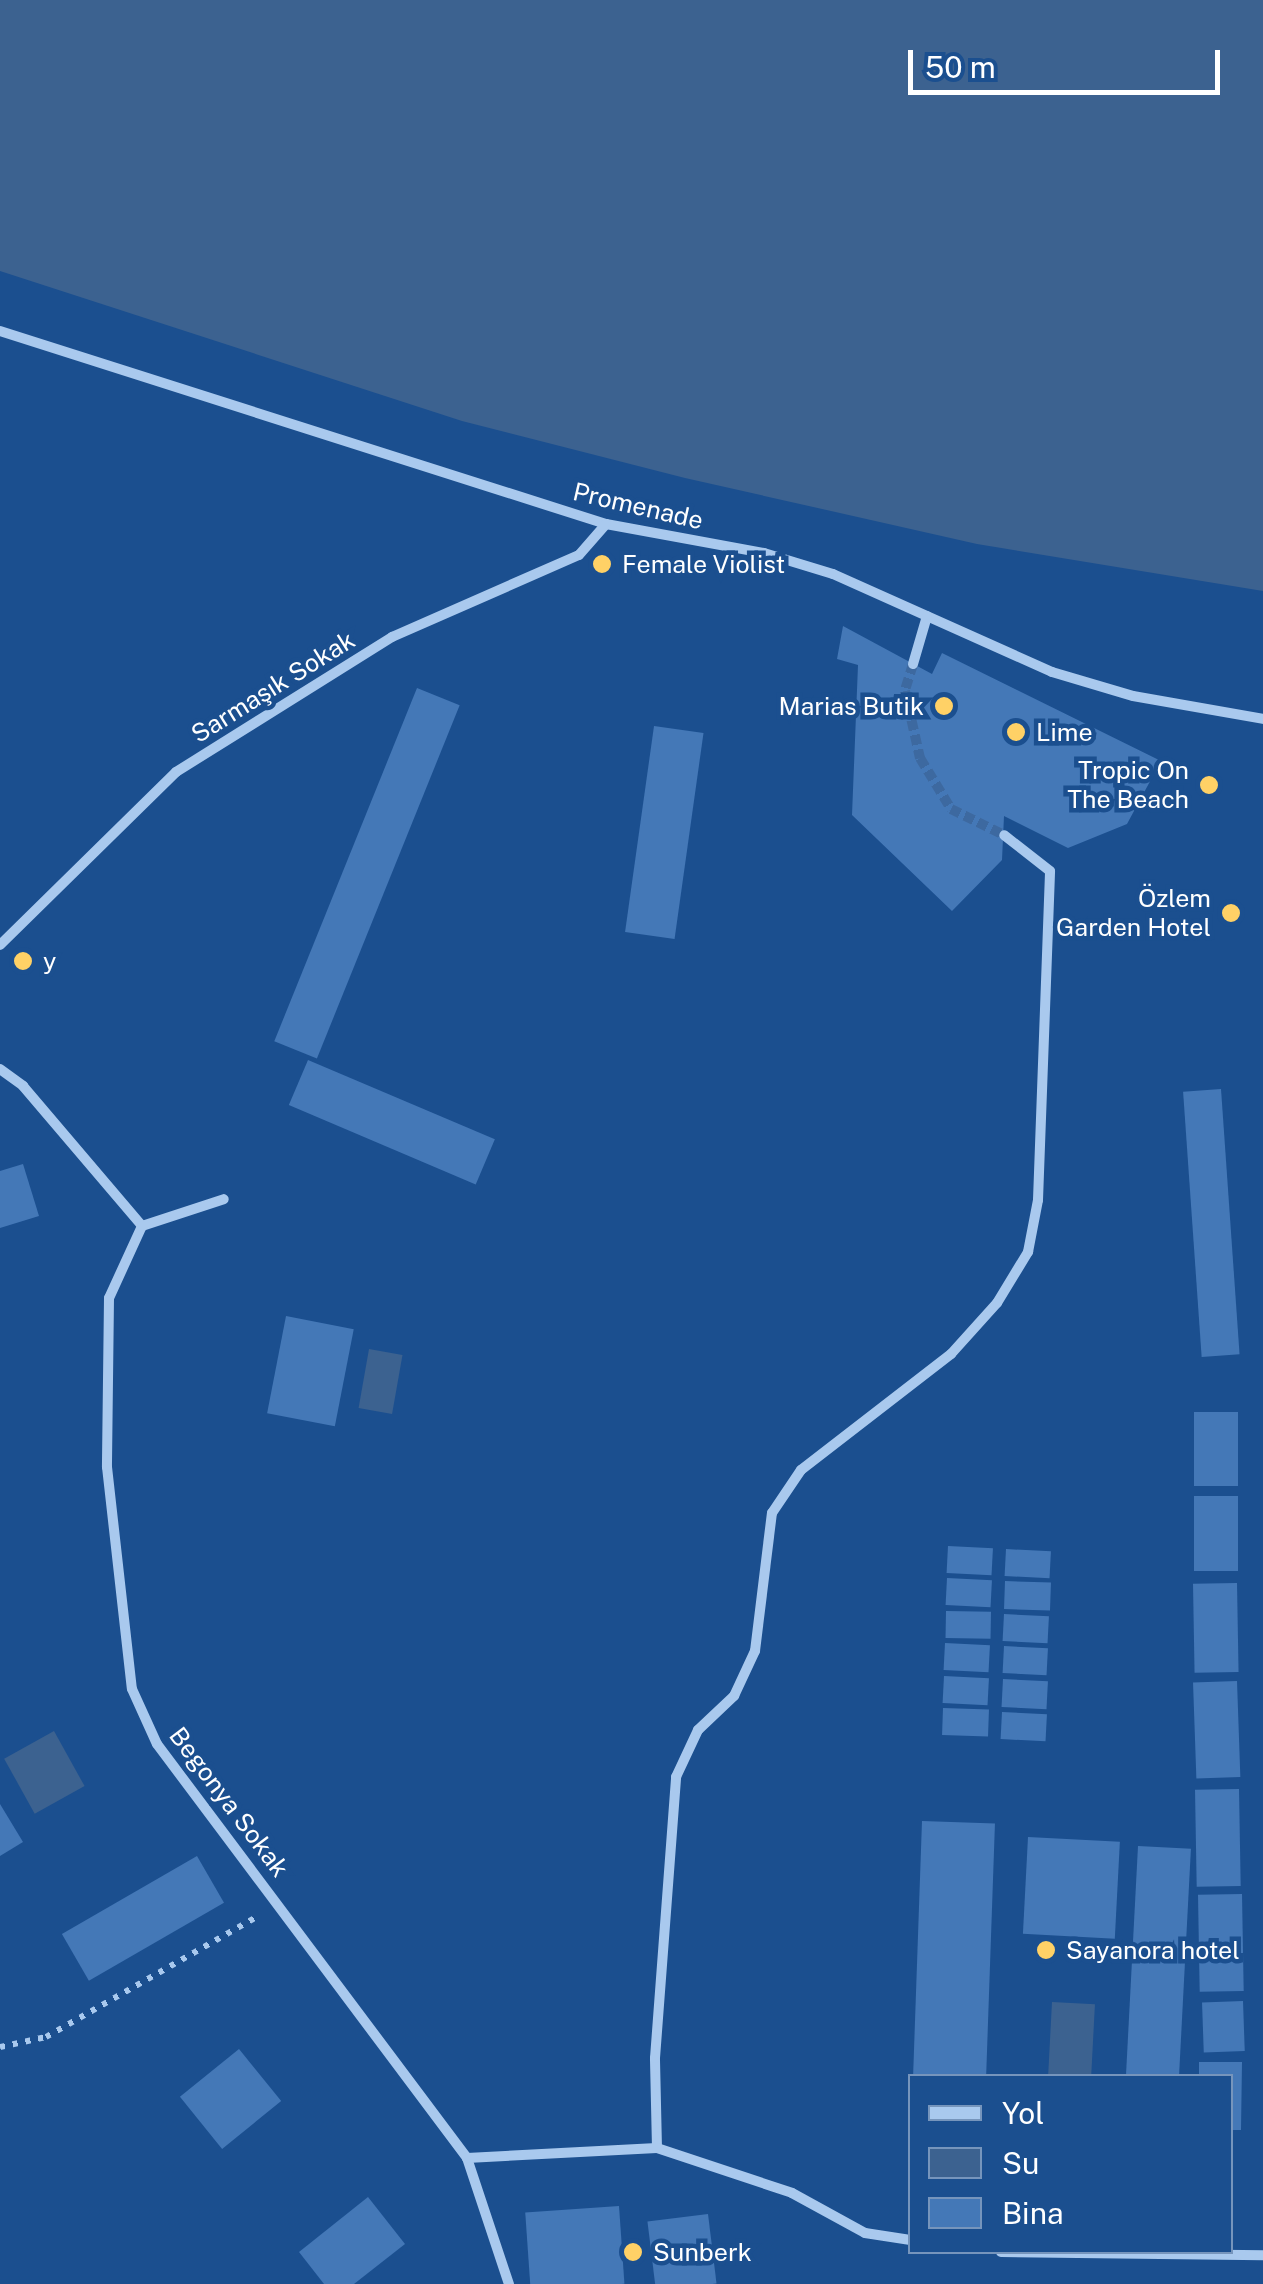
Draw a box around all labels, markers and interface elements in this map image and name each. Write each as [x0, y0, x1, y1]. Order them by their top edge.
scale bar [913, 30, 1226, 92]
text: 50 m [925, 49, 996, 85]
street label: Promenade [570, 476, 706, 536]
place label: Female Violist [622, 549, 786, 579]
marker: Female Violist [591, 553, 613, 575]
street label: Sarmaşık Sokak [186, 625, 360, 749]
place label: Marias Butik [778, 691, 924, 721]
marker: Marias Butik [933, 695, 955, 717]
place label: Lime [1036, 717, 1093, 747]
marker: Lime [1005, 721, 1027, 743]
place label: Tropic On The Beach [1067, 756, 1189, 815]
marker: Tropic On The Beach [1198, 774, 1220, 796]
place label: Özlem Garden Hotel [1056, 884, 1211, 943]
marker: Özlem Garden Hotel [1220, 902, 1242, 924]
place label: y [43, 946, 56, 976]
marker: y [12, 950, 34, 972]
street label: Begonya Sokak [163, 1721, 295, 1883]
place label: Sayanora hotel [1066, 1935, 1240, 1965]
marker: Sayanora hotel [1035, 1939, 1057, 1961]
legend [908, 2074, 1233, 2254]
text: Yol [1002, 2095, 1044, 2131]
text: Su [1002, 2145, 1040, 2181]
text: Bina [1002, 2195, 1064, 2231]
place label: Sunberk [653, 2237, 752, 2267]
marker: Sunberk [622, 2241, 644, 2263]

